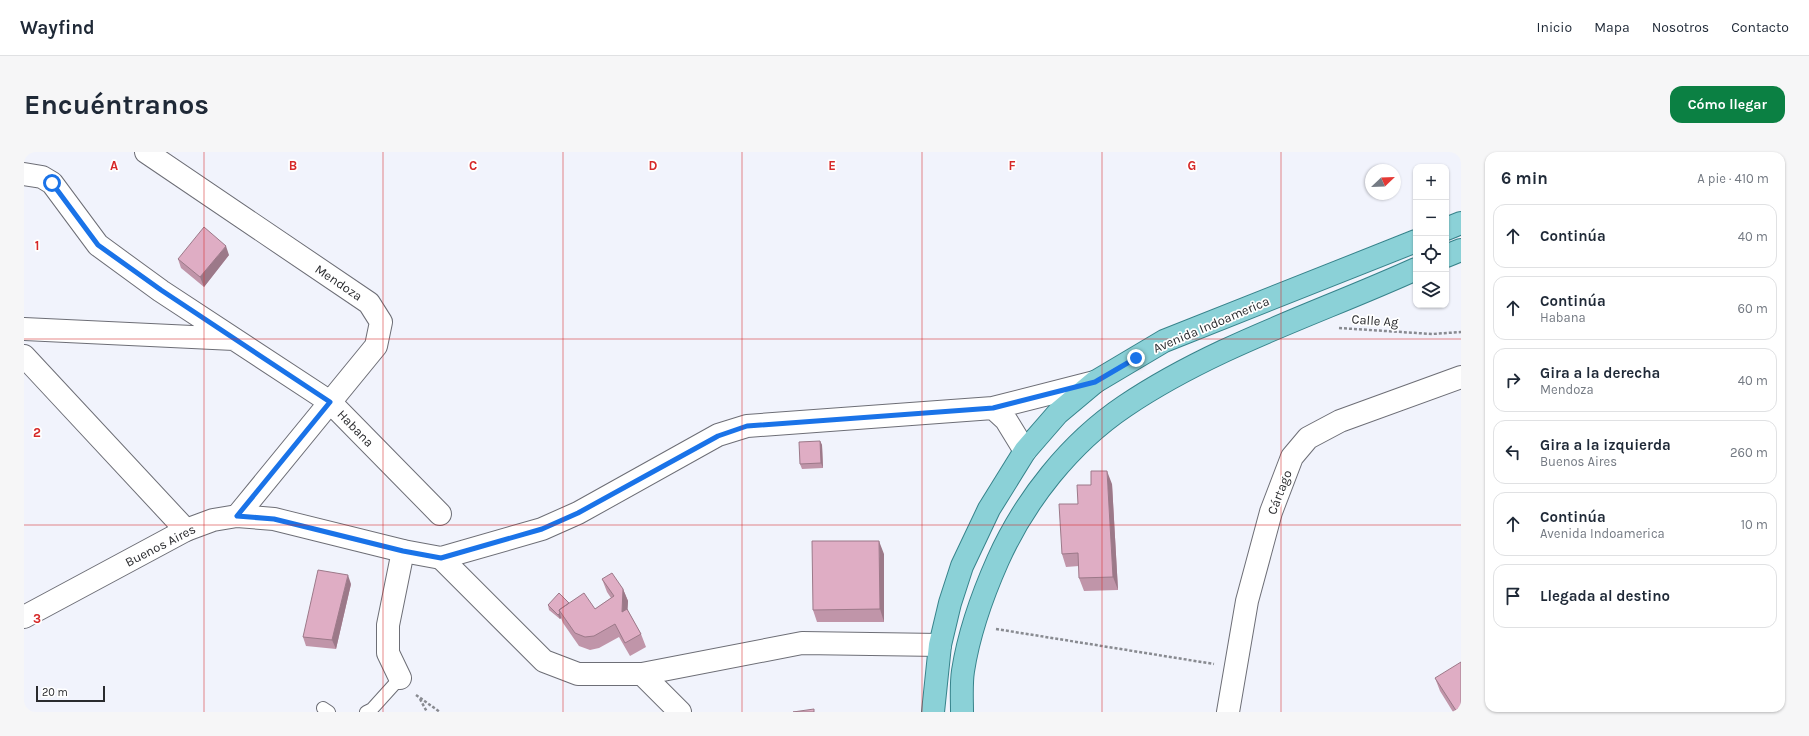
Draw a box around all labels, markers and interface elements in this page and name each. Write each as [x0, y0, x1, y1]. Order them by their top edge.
text: Wayfind [20, 17, 95, 39]
text: Inicio [1537, 19, 1572, 36]
text: Mapa [1594, 19, 1630, 36]
text: Nosotros [1652, 19, 1709, 36]
text: Contacto [1731, 19, 1789, 36]
button: Cómo llegar [1670, 86, 1785, 123]
text: Encuéntranos [24, 88, 209, 121]
text: A [110, 158, 118, 173]
text: B [289, 158, 297, 173]
text: C [469, 158, 477, 173]
text: D [649, 158, 658, 173]
text: E [828, 158, 836, 173]
text: F [1008, 158, 1016, 173]
text: G [1188, 158, 1196, 173]
north arrow [1365, 164, 1401, 200]
map controls [1413, 164, 1449, 308]
button: + [1413, 164, 1449, 200]
text: 6 min [1501, 168, 1548, 188]
text: A pie · 410 m [1697, 171, 1769, 186]
route start [43, 174, 61, 192]
button: − [1413, 200, 1449, 236]
icon: ahead [1502, 225, 1524, 247]
text: Continúa [1540, 227, 1606, 245]
text: 40 m [1738, 229, 1768, 244]
button: locate [1413, 236, 1449, 272]
text: 1 [35, 238, 39, 253]
street label: Mendoza [312, 261, 365, 304]
button: layers [1413, 272, 1449, 308]
text: Continúa [1540, 292, 1606, 310]
street label: Avenida Indoamerica [1151, 293, 1272, 356]
icon: ahead [1502, 297, 1524, 319]
text: 60 m [1738, 301, 1768, 316]
text: Habana [1540, 310, 1586, 325]
street label: Calle Ag [1351, 311, 1400, 330]
route end [1127, 349, 1145, 367]
text: Gira a la derecha [1540, 364, 1660, 382]
icon: right [1502, 369, 1524, 391]
text: 40 m [1738, 373, 1768, 388]
text: Mendoza [1540, 382, 1594, 397]
street label: Habana [334, 407, 377, 450]
text: 2 [33, 425, 41, 440]
text: Gira a la izquierda [1540, 436, 1671, 454]
icon: left [1502, 441, 1524, 463]
text: 260 m [1730, 445, 1768, 460]
text: Buenos Aires [1540, 454, 1617, 469]
street label: Cártago [1264, 468, 1295, 516]
text: Continúa [1540, 508, 1606, 526]
icon: ahead [1502, 513, 1524, 535]
text: 10 m [1741, 517, 1768, 532]
street label: Buenos Aires [122, 521, 198, 570]
text: Avenida Indoamerica [1540, 526, 1665, 541]
icon: arrive [1502, 585, 1524, 607]
text: Llegada al destino [1540, 587, 1670, 605]
text: 3 [33, 611, 41, 626]
scale bar [36, 684, 105, 703]
text: 20 m [42, 686, 68, 699]

